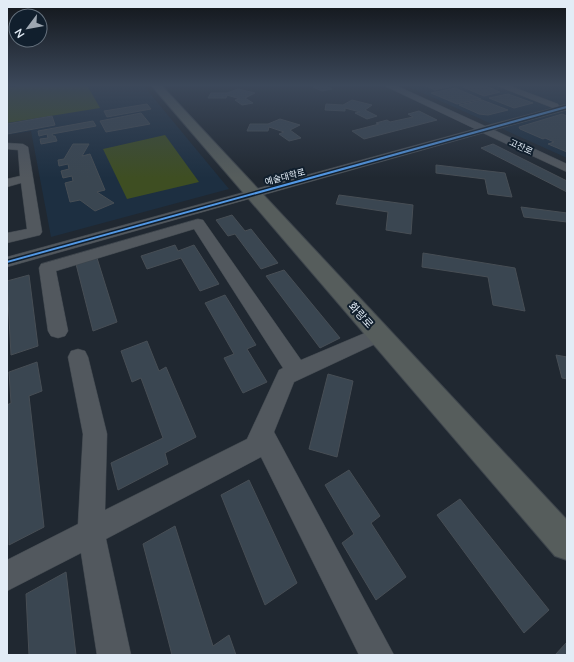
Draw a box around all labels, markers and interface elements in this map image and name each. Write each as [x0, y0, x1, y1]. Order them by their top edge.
north arrow [8, 8, 48, 48]
text: N [11, 26, 28, 41]
street label: 고잔로 [508, 136, 535, 157]
street label: 예술대학로 [263, 166, 306, 187]
street label: 화랑로 [346, 299, 376, 331]

